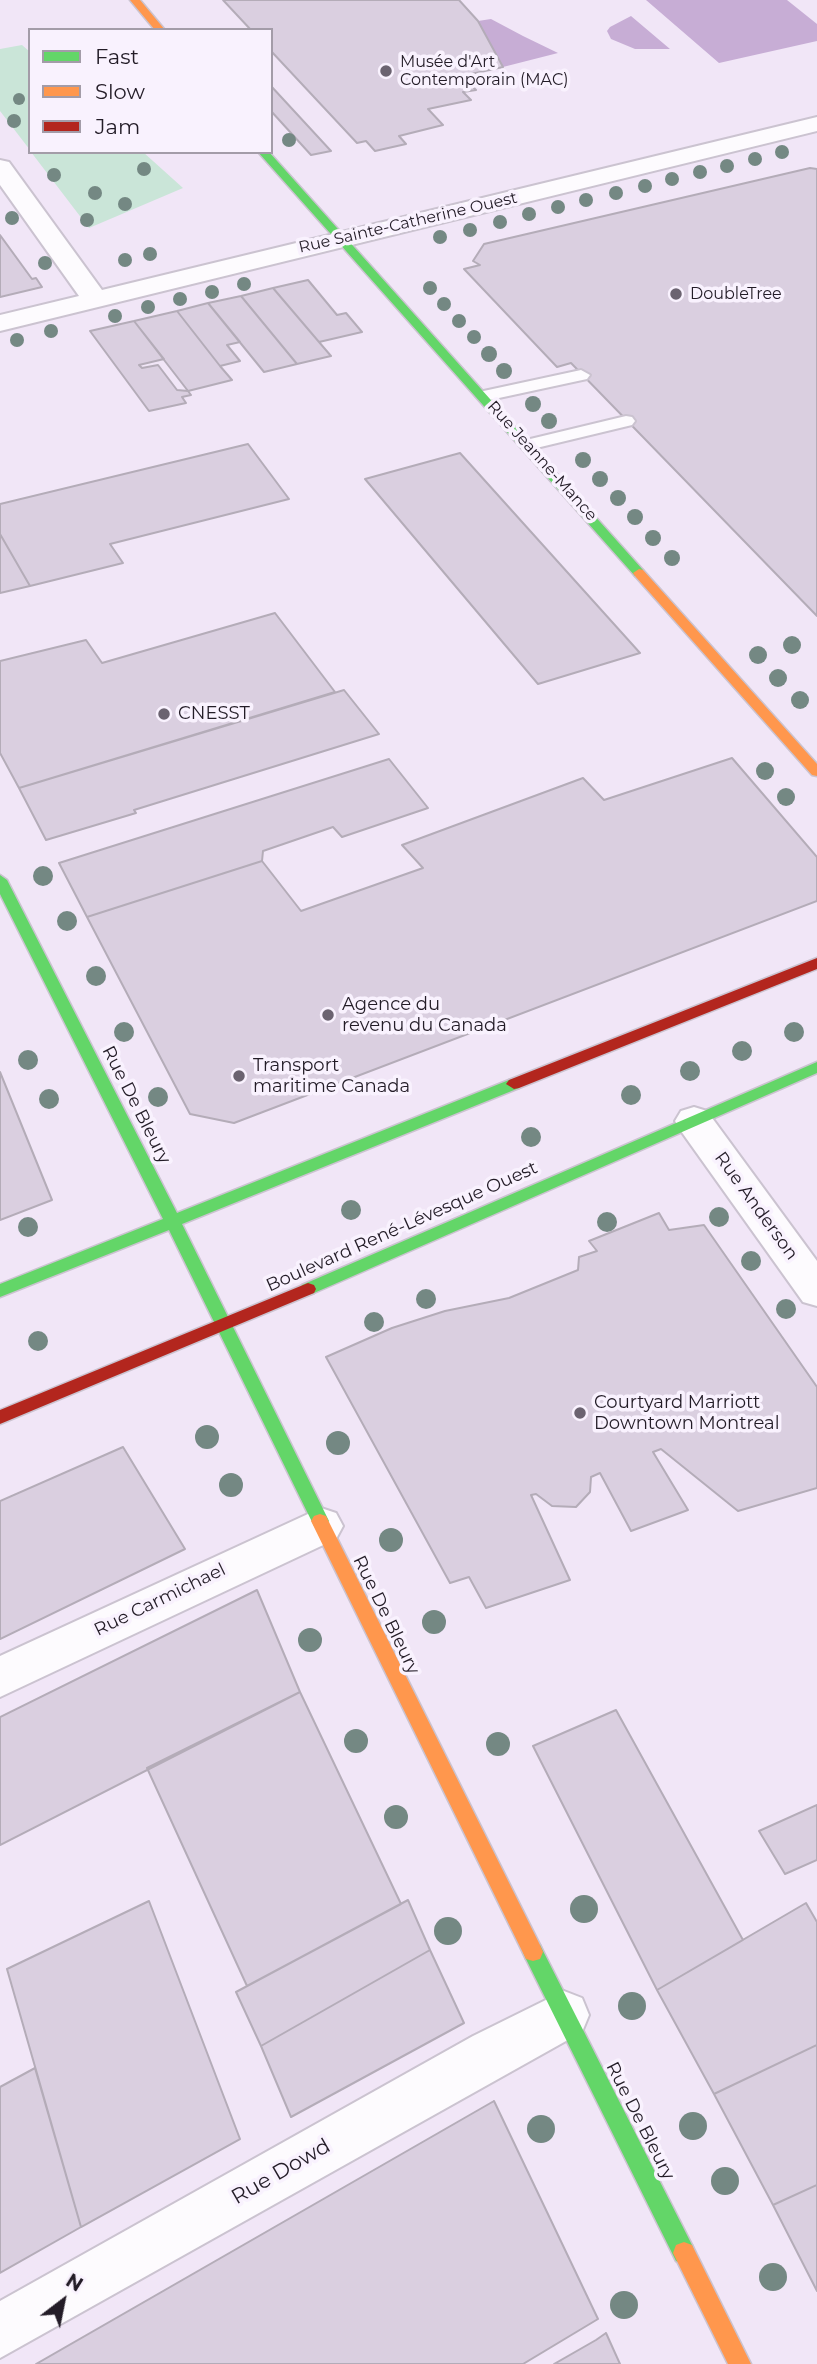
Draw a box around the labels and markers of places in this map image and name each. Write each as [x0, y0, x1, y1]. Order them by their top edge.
place label: Musée d'Art Contemporain (MAC) [400, 52, 569, 90]
marker: Musée d'Art Contemporain (MAC) [378, 63, 394, 79]
place label: DoubleTree [690, 284, 782, 304]
marker: DoubleTree [668, 286, 684, 302]
place label: CNESST [178, 703, 250, 725]
marker: CNESST [156, 706, 172, 722]
place label: Agence du revenu du Canada [342, 994, 507, 1036]
marker: Agence du revenu du Canada [320, 1007, 336, 1023]
place label: Transport maritime Canada [253, 1055, 410, 1098]
marker: Transport maritime Canada [231, 1068, 247, 1084]
place label: Courtyard Marriott Downtown Montreal [594, 1392, 780, 1434]
marker: Courtyard Marriott Downtown Montreal [572, 1405, 588, 1421]

